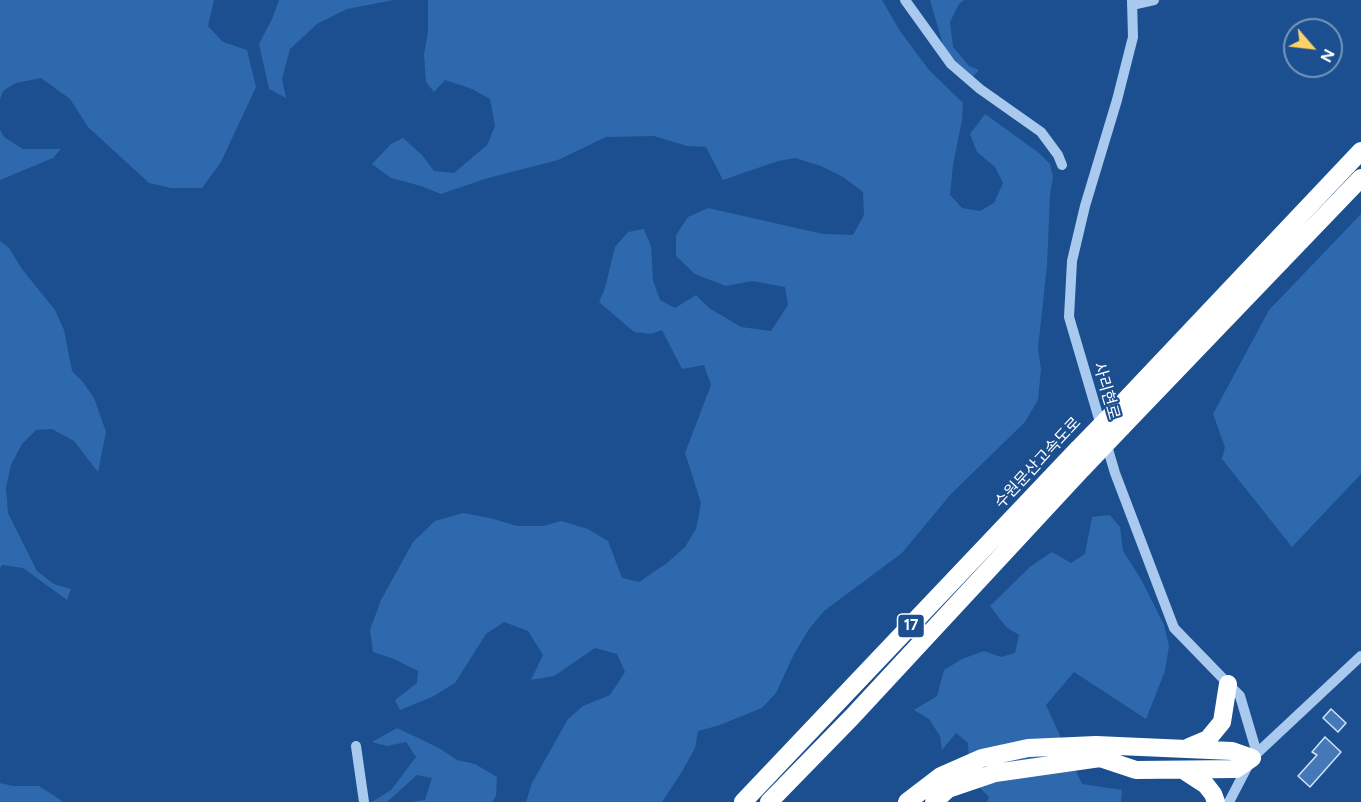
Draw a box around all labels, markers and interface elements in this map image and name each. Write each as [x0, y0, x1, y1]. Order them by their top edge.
north arrow [1283, 18, 1343, 78]
text: N [1316, 46, 1339, 66]
street label: 사리현로 [1089, 360, 1123, 422]
street label: 수원문산고속도로 [991, 413, 1085, 513]
road number: 17 [898, 614, 924, 638]

